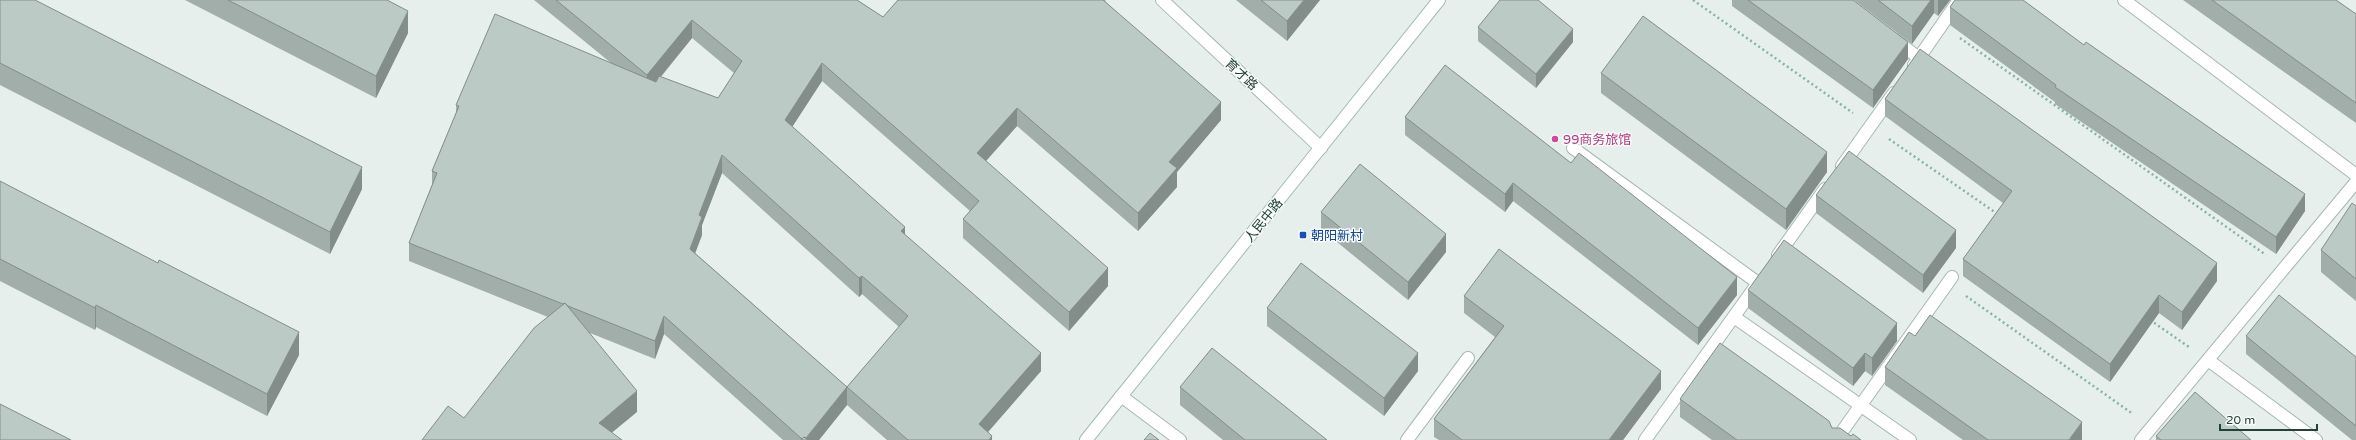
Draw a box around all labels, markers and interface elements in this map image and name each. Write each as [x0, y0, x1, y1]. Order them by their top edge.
street label: 育才路 [1222, 56, 1261, 94]
place label: 99商务旅馆 [1563, 132, 1631, 148]
marker: 99商务旅馆 [1550, 134, 1560, 144]
street label: 人民中路 [1241, 195, 1286, 246]
place label: 朝阳新村 [1311, 228, 1363, 244]
marker: 朝阳新村 [1298, 230, 1308, 240]
scale bar [2220, 406, 2317, 432]
text: 20 m [2226, 413, 2255, 427]

